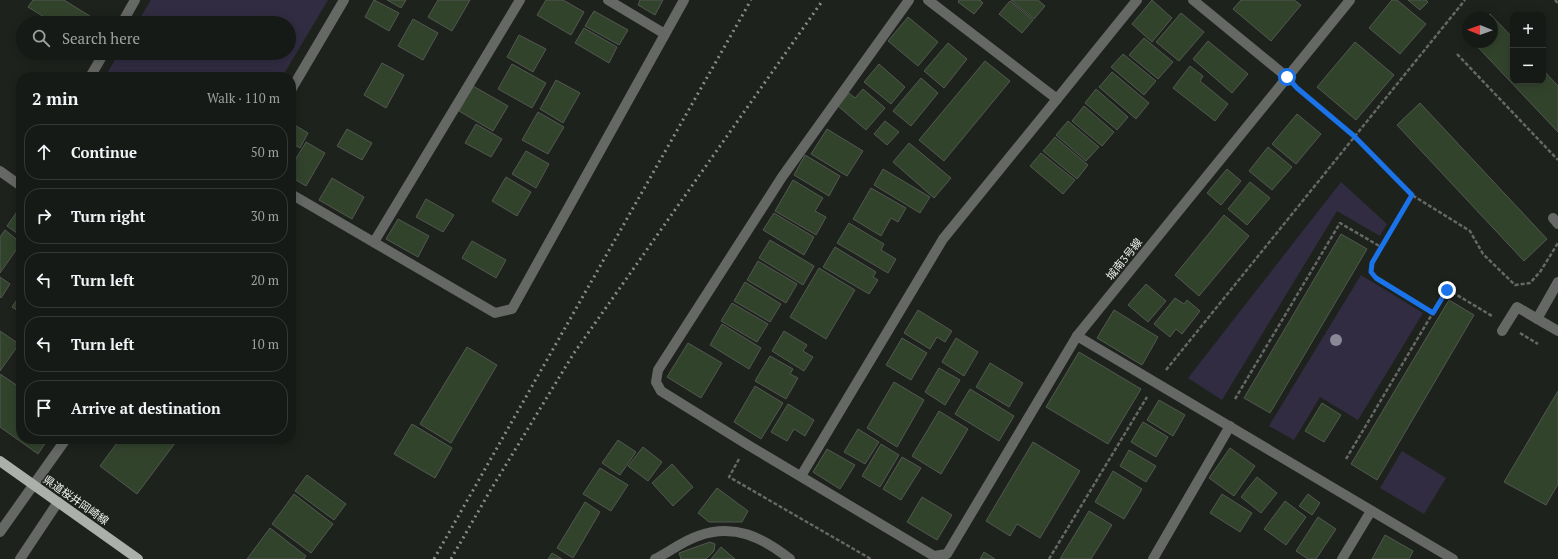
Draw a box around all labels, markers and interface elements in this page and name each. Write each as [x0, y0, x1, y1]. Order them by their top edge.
north arrow [1462, 12, 1498, 48]
map controls [1510, 12, 1546, 84]
button: + [1510, 12, 1546, 48]
search box [16, 16, 296, 60]
icon: search [30, 27, 52, 49]
text: Search here [62, 28, 140, 48]
button: − [1510, 48, 1546, 84]
route start [1278, 68, 1296, 86]
text: 2 min [32, 87, 79, 110]
text: Walk · 110 m [207, 89, 280, 107]
icon: ahead [33, 141, 55, 163]
text: Continue [71, 142, 137, 162]
text: 50 m [251, 143, 279, 161]
icon: right [33, 205, 55, 227]
text: Turn right [71, 206, 146, 226]
text: 30 m [251, 207, 279, 225]
street label: 城南3号線 [1103, 235, 1145, 283]
icon: left [33, 269, 55, 291]
text: Turn left [71, 270, 135, 290]
text: 20 m [251, 271, 279, 289]
route end [1438, 281, 1456, 299]
icon: left [33, 333, 55, 355]
text: Turn left [71, 334, 135, 354]
text: 10 m [251, 335, 279, 353]
icon: arrive [33, 397, 55, 419]
text: Arrive at destination [71, 398, 221, 418]
street label: 県道桜井岡崎線 [40, 472, 112, 528]

